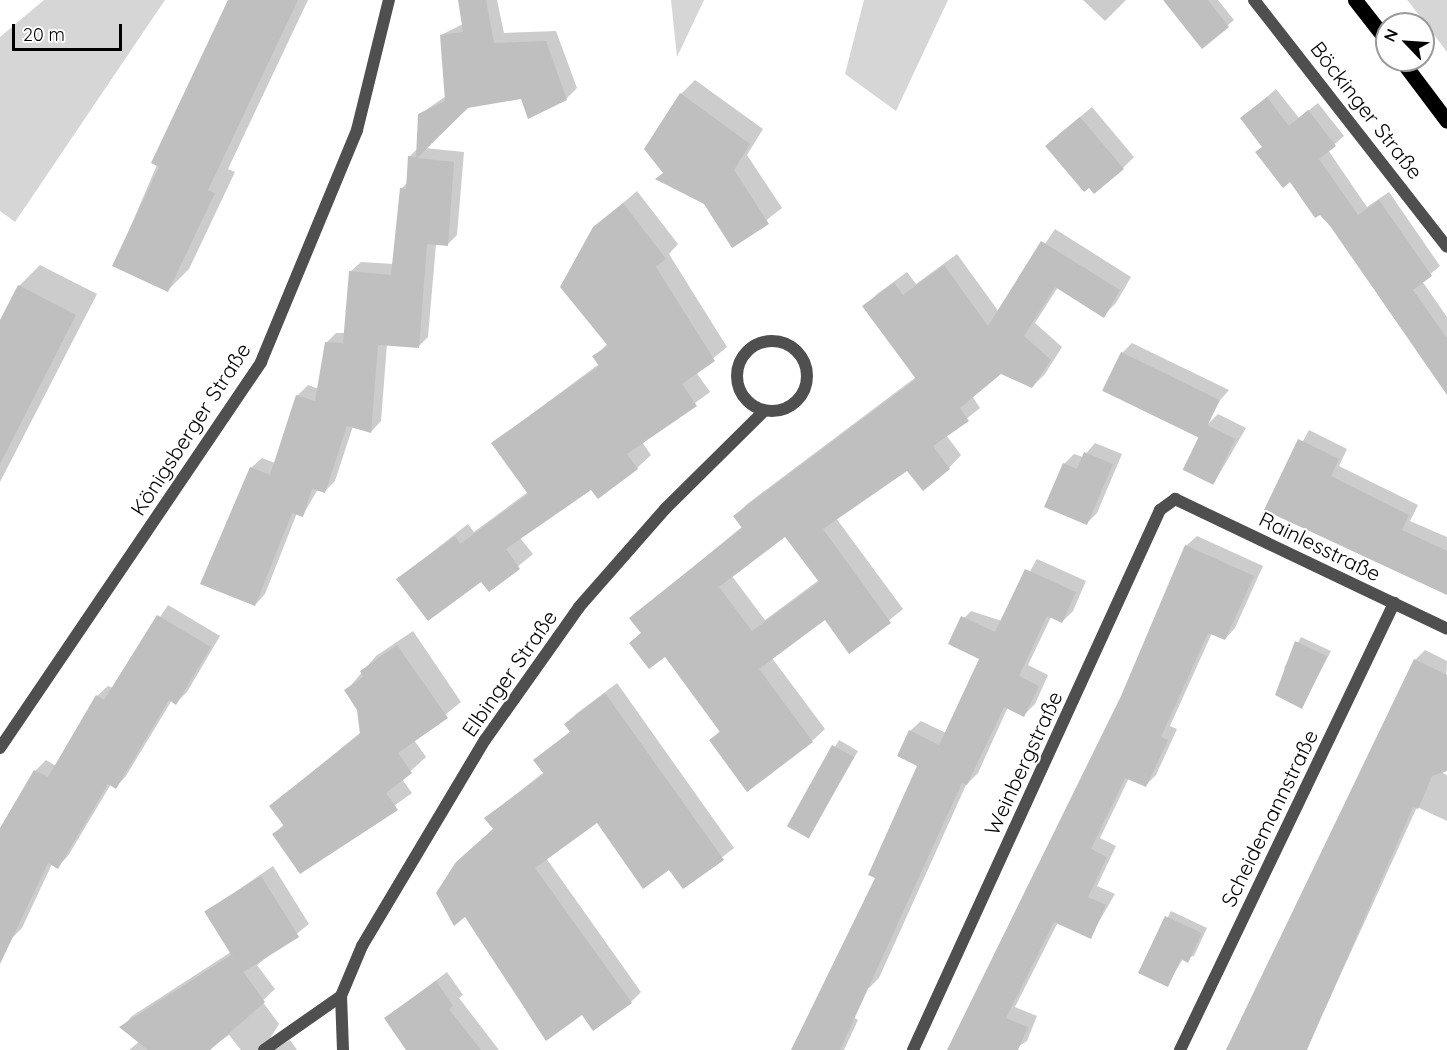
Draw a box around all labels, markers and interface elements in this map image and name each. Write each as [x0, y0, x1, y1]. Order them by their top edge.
scale bar [15, 12, 124, 50]
north arrow [1375, 12, 1435, 72]
text: 20 m [23, 23, 65, 46]
text: N [1379, 26, 1402, 45]
street label: Böckinger Straße [1305, 36, 1429, 184]
street label: Königsberger Straße [125, 338, 255, 520]
street label: Rainlesstraße [1255, 506, 1385, 586]
street label: Elbinger Straße [456, 605, 562, 741]
street label: Weinbergstraße [979, 687, 1067, 839]
street label: Scheidemannstraße [1215, 725, 1323, 911]

